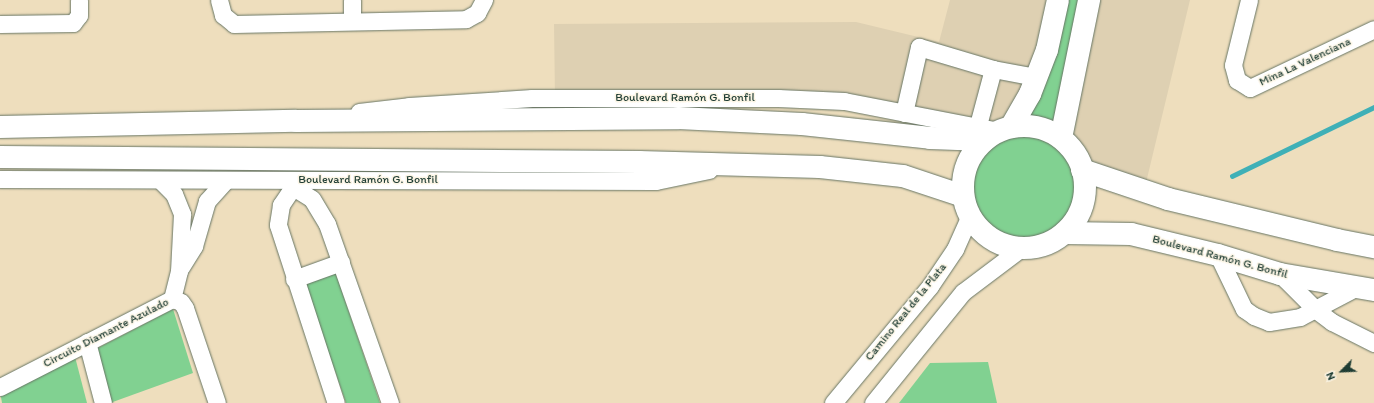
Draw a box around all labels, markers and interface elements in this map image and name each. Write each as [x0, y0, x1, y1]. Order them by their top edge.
street label: Mina La Valenciana [1257, 35, 1353, 89]
street label: Boulevard Ramón G. Bonfil [615, 91, 755, 105]
street label: Boulevard Ramón G. Bonfil [298, 173, 438, 187]
street label: Boulevard Ramón G. Bonfil [1151, 232, 1289, 282]
street label: Camino Real de la Plata [862, 260, 950, 364]
street label: Circuito Diamante Azulado [41, 295, 171, 371]
north arrow [1322, 351, 1362, 391]
text: N [1323, 370, 1338, 382]

